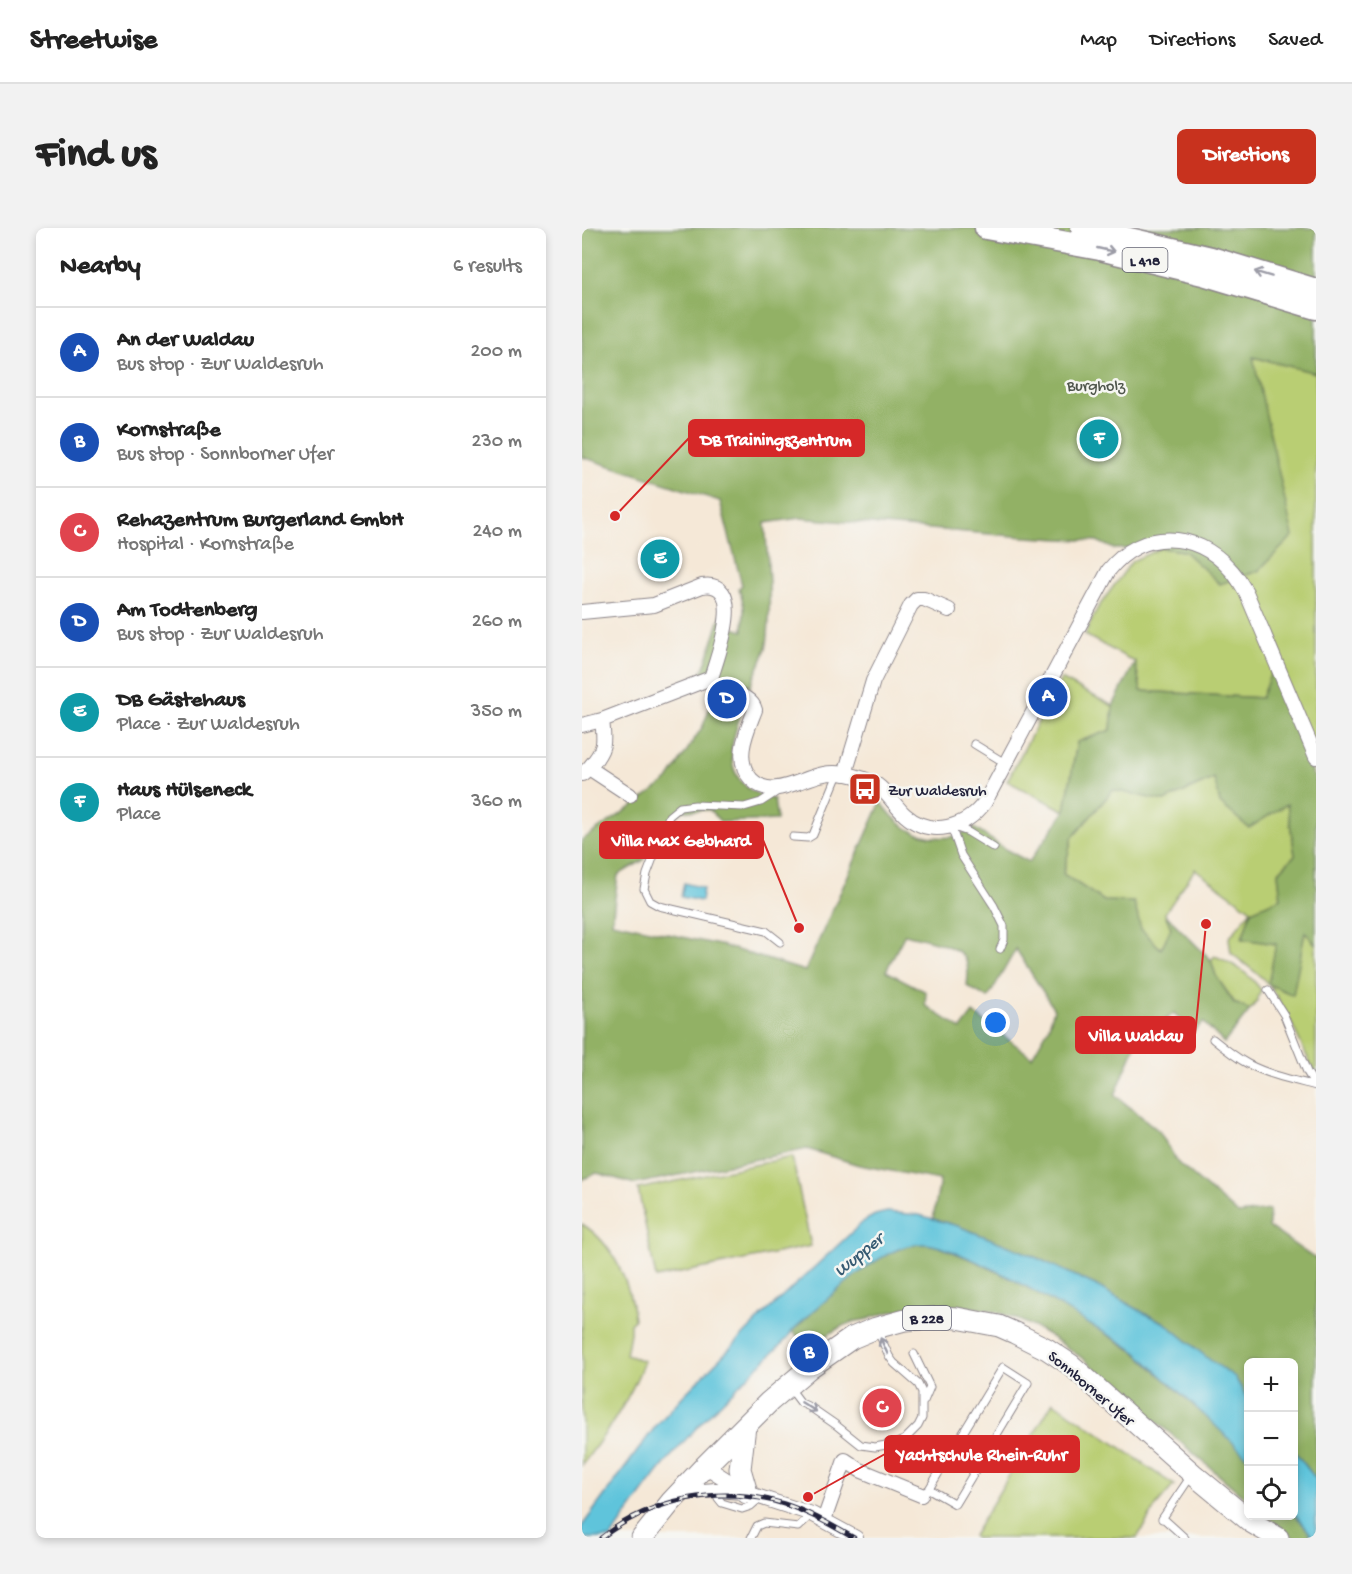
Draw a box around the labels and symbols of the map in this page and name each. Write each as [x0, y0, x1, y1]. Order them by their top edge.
one-way arrow [1096, 245, 1115, 257]
road number: L 418 [1122, 248, 1168, 272]
one-way arrow [1254, 268, 1273, 279]
park label: Burgholz [1066, 378, 1126, 397]
pin: F [1080, 416, 1118, 462]
callout: DB Trainingszentrum [689, 420, 864, 456]
text: DB Trainingszentrum [699, 431, 852, 452]
pin: E [640, 536, 680, 582]
pin: A [1028, 674, 1068, 720]
pin: D [708, 676, 746, 722]
bus stop icon: Zur Waldesruh [847, 771, 883, 807]
place label: Zur Waldesruh [888, 783, 987, 802]
callout: Villa Max Gebhard [600, 822, 763, 858]
text: Villa Max Gebhard [610, 832, 753, 853]
your location [981, 1008, 1010, 1037]
callout: Villa Waldau [1076, 1017, 1195, 1053]
text: Villa Waldau [1088, 1027, 1184, 1048]
water label: Wupper [831, 1228, 891, 1282]
road number: B 228 [903, 1306, 951, 1330]
pin: B [790, 1330, 828, 1376]
one-way arrow [878, 1337, 889, 1355]
street label: Sonnborner Ufer [1043, 1348, 1138, 1432]
pin: C [862, 1386, 902, 1430]
one-way arrow [801, 1401, 818, 1414]
callout: Yachtschule Rhein-Ruhr [885, 1436, 1079, 1472]
text: Yachtschule Rhein-Ruhr [895, 1446, 1070, 1467]

